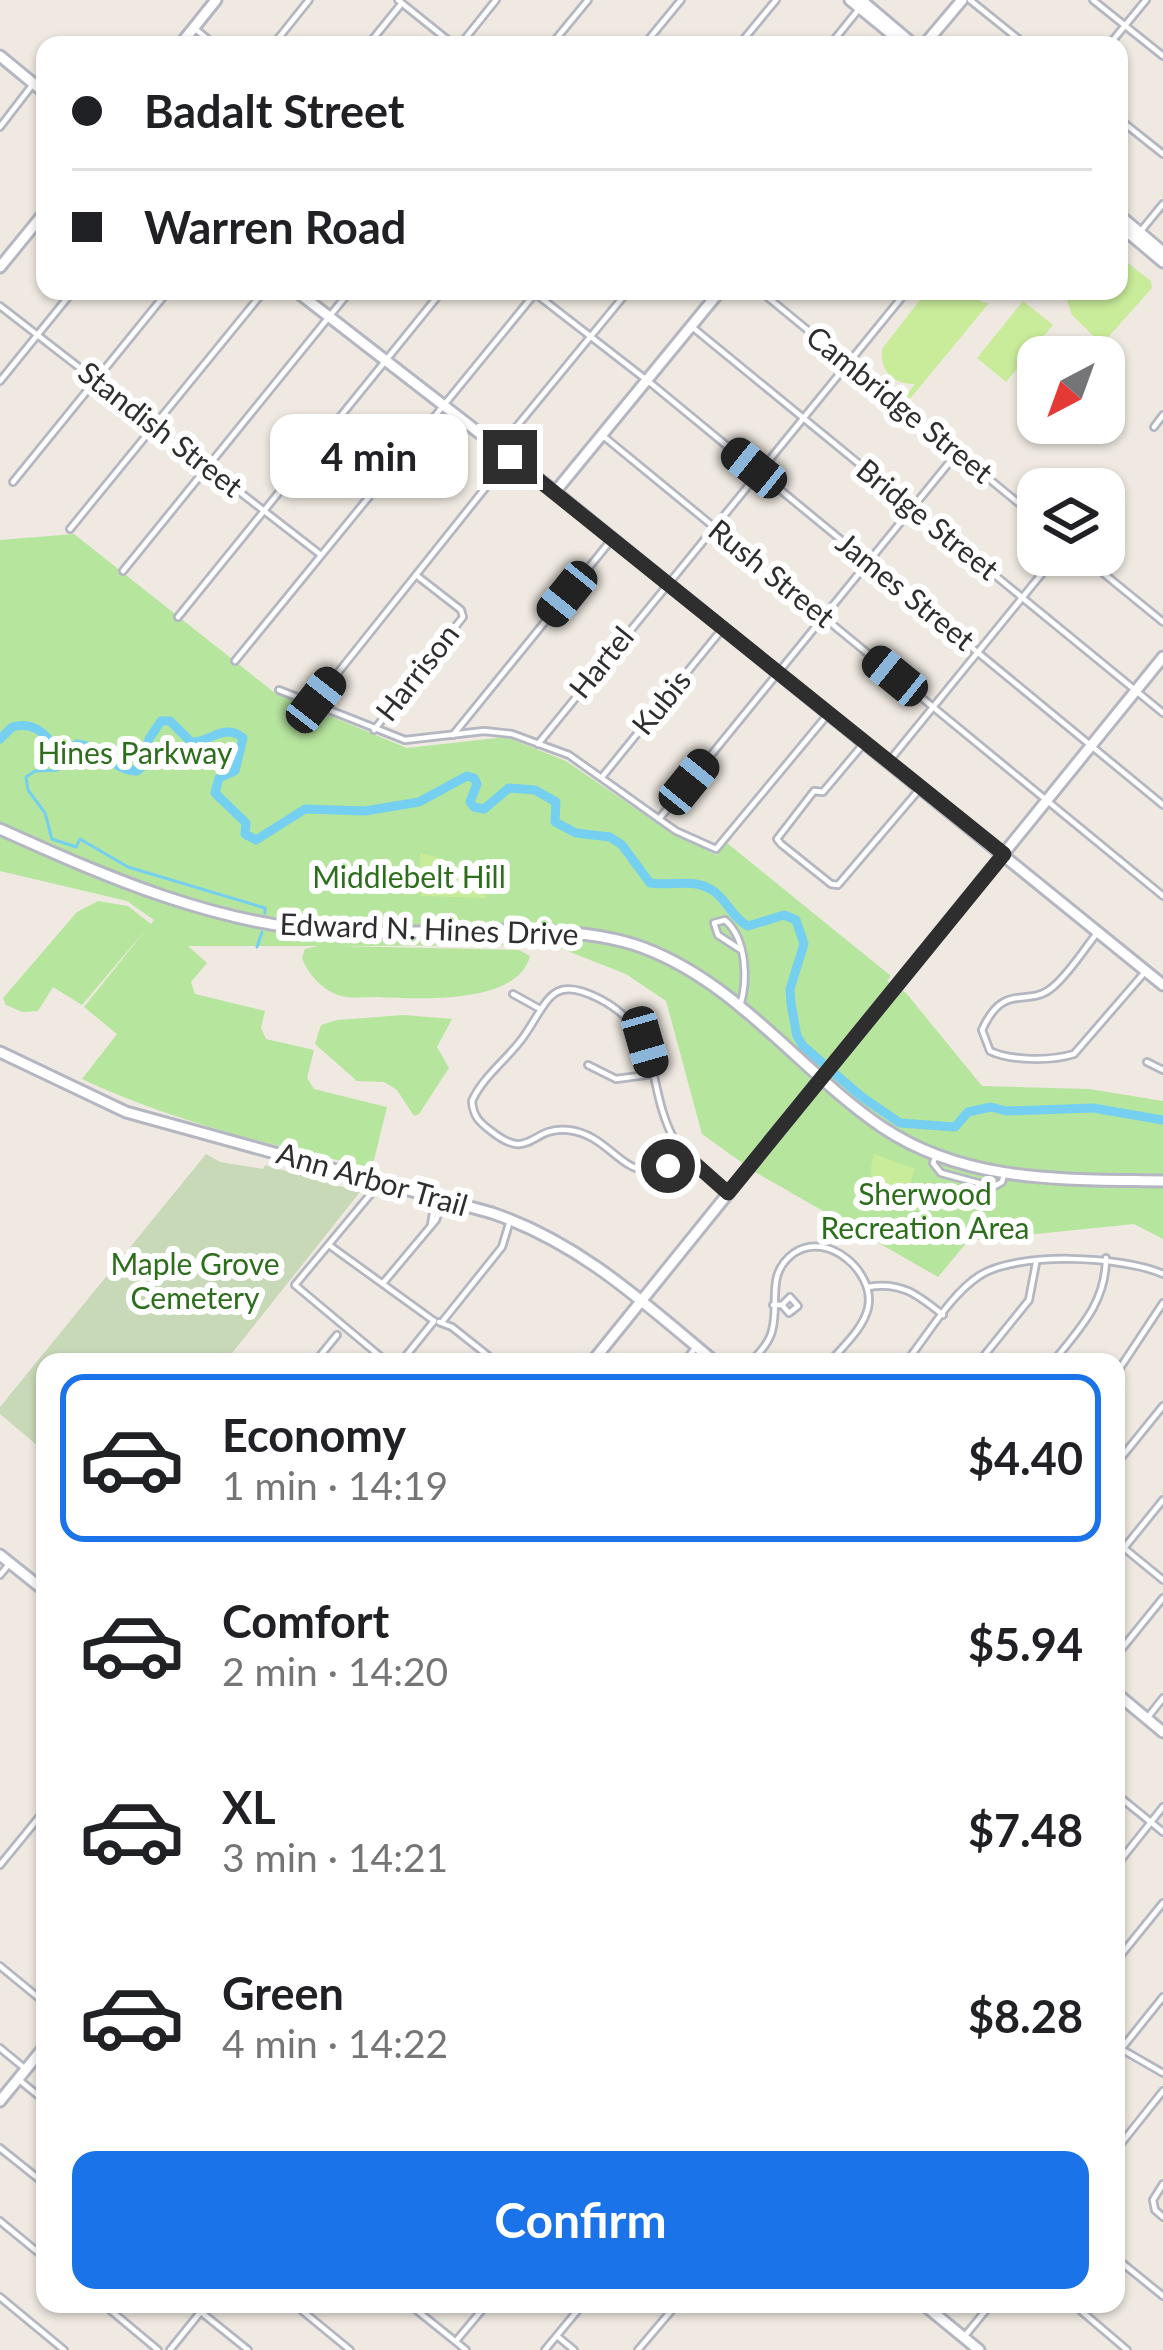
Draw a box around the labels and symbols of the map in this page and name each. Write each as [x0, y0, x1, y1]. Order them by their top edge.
street label: Cambridge Street [800, 317, 1001, 490]
north arrow [1017, 336, 1125, 444]
street label: Standish Street [72, 353, 251, 504]
callout: 4 min [270, 415, 468, 499]
route end [483, 430, 537, 484]
car [715, 431, 793, 505]
street label: Bridge Street [850, 450, 1007, 587]
street label: Rush Street [702, 511, 843, 634]
street label: James Street [830, 524, 983, 657]
car [530, 555, 604, 633]
street label: Harrison [367, 616, 465, 727]
street label: Hartel [561, 619, 640, 705]
car [856, 639, 934, 713]
car [280, 661, 352, 739]
street label: Kubis [624, 662, 697, 741]
park label: Hines Parkway [37, 734, 233, 770]
car [652, 743, 726, 821]
park label: Middlebelt Hill [312, 858, 506, 894]
street label: Edward N. Hines Drive [279, 905, 579, 951]
car [618, 1002, 672, 1082]
street label: Ann Arbor Trail [273, 1134, 472, 1222]
route start [641, 1139, 695, 1193]
park label: Sherwood Recreation Area [820, 1175, 1030, 1245]
park label: Maple Grove Cemetery [110, 1245, 280, 1315]

